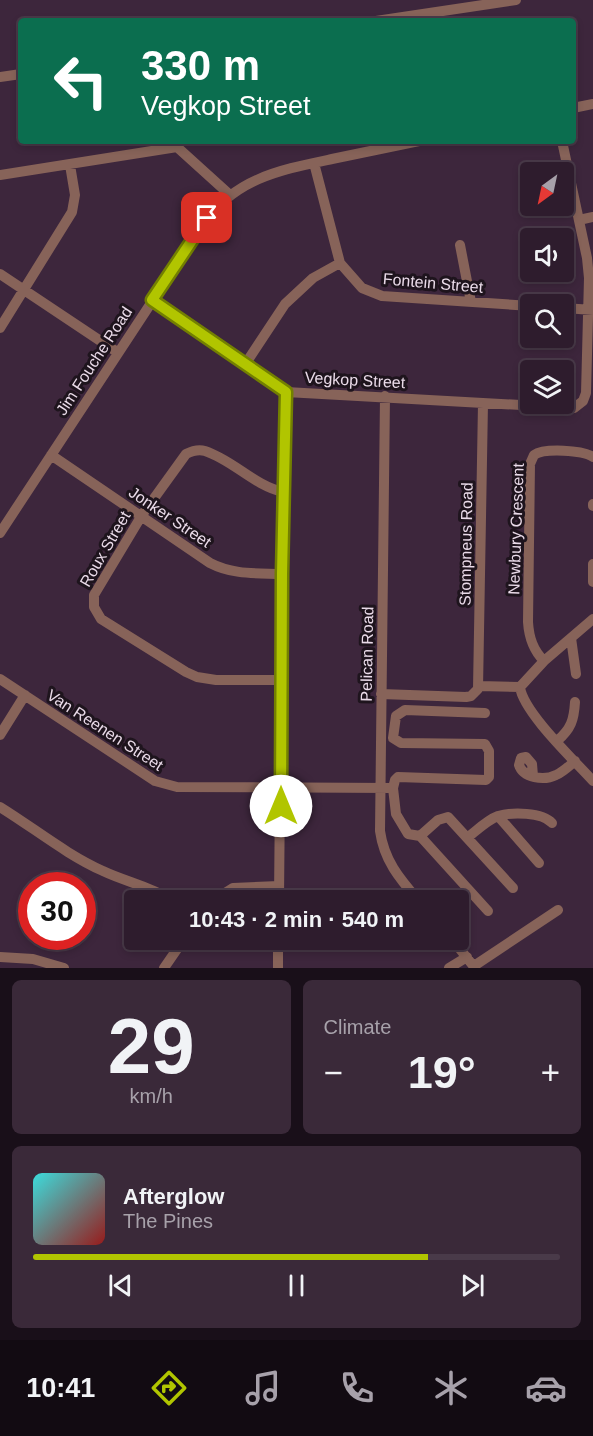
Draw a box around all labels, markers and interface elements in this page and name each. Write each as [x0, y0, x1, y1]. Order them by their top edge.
icon: left [42, 42, 120, 120]
text: 330 m [141, 42, 260, 89]
text: Vegkop Street [141, 91, 311, 121]
north arrow [520, 162, 574, 216]
map controls [520, 162, 574, 414]
pin [181, 192, 232, 243]
icon: arrive [190, 201, 223, 234]
button: sound [520, 228, 574, 282]
street label: Fontein Street [382, 270, 484, 296]
button: search [520, 294, 574, 348]
street label: Jim Fouche Road [53, 304, 135, 418]
button: layers [520, 360, 574, 414]
street label: Vegkop Street [304, 369, 406, 391]
street label: Newbury Crescent [505, 462, 527, 595]
street label: Stompneus Road [456, 482, 476, 606]
street label: Jonker Street [126, 483, 215, 551]
street label: Roux Street [77, 508, 134, 590]
street label: Pelican Road [358, 606, 376, 702]
street label: Van Reenen Street [44, 686, 167, 774]
position arrow [249, 774, 313, 838]
speed limit sign: 30 [18, 872, 96, 950]
text: 10:43 · 2 min · 540 m [189, 907, 404, 932]
text: 29 [108, 1002, 195, 1090]
text: Climate [324, 1016, 391, 1038]
text: 19° [408, 1047, 476, 1098]
text: − [324, 1054, 343, 1091]
text: + [541, 1054, 560, 1091]
text: km/h [130, 1085, 173, 1107]
text: Afterglow [123, 1184, 224, 1209]
text: The Pines [123, 1210, 213, 1232]
icon: previous [104, 1269, 137, 1302]
icon: pause [280, 1269, 313, 1302]
icon: next [456, 1269, 489, 1302]
icon: directions [148, 1367, 190, 1409]
icon: music [242, 1367, 284, 1409]
icon: phone [336, 1367, 378, 1409]
icon: climate [430, 1367, 472, 1409]
icon: car [525, 1367, 567, 1409]
text: 10:41 [26, 1373, 95, 1403]

